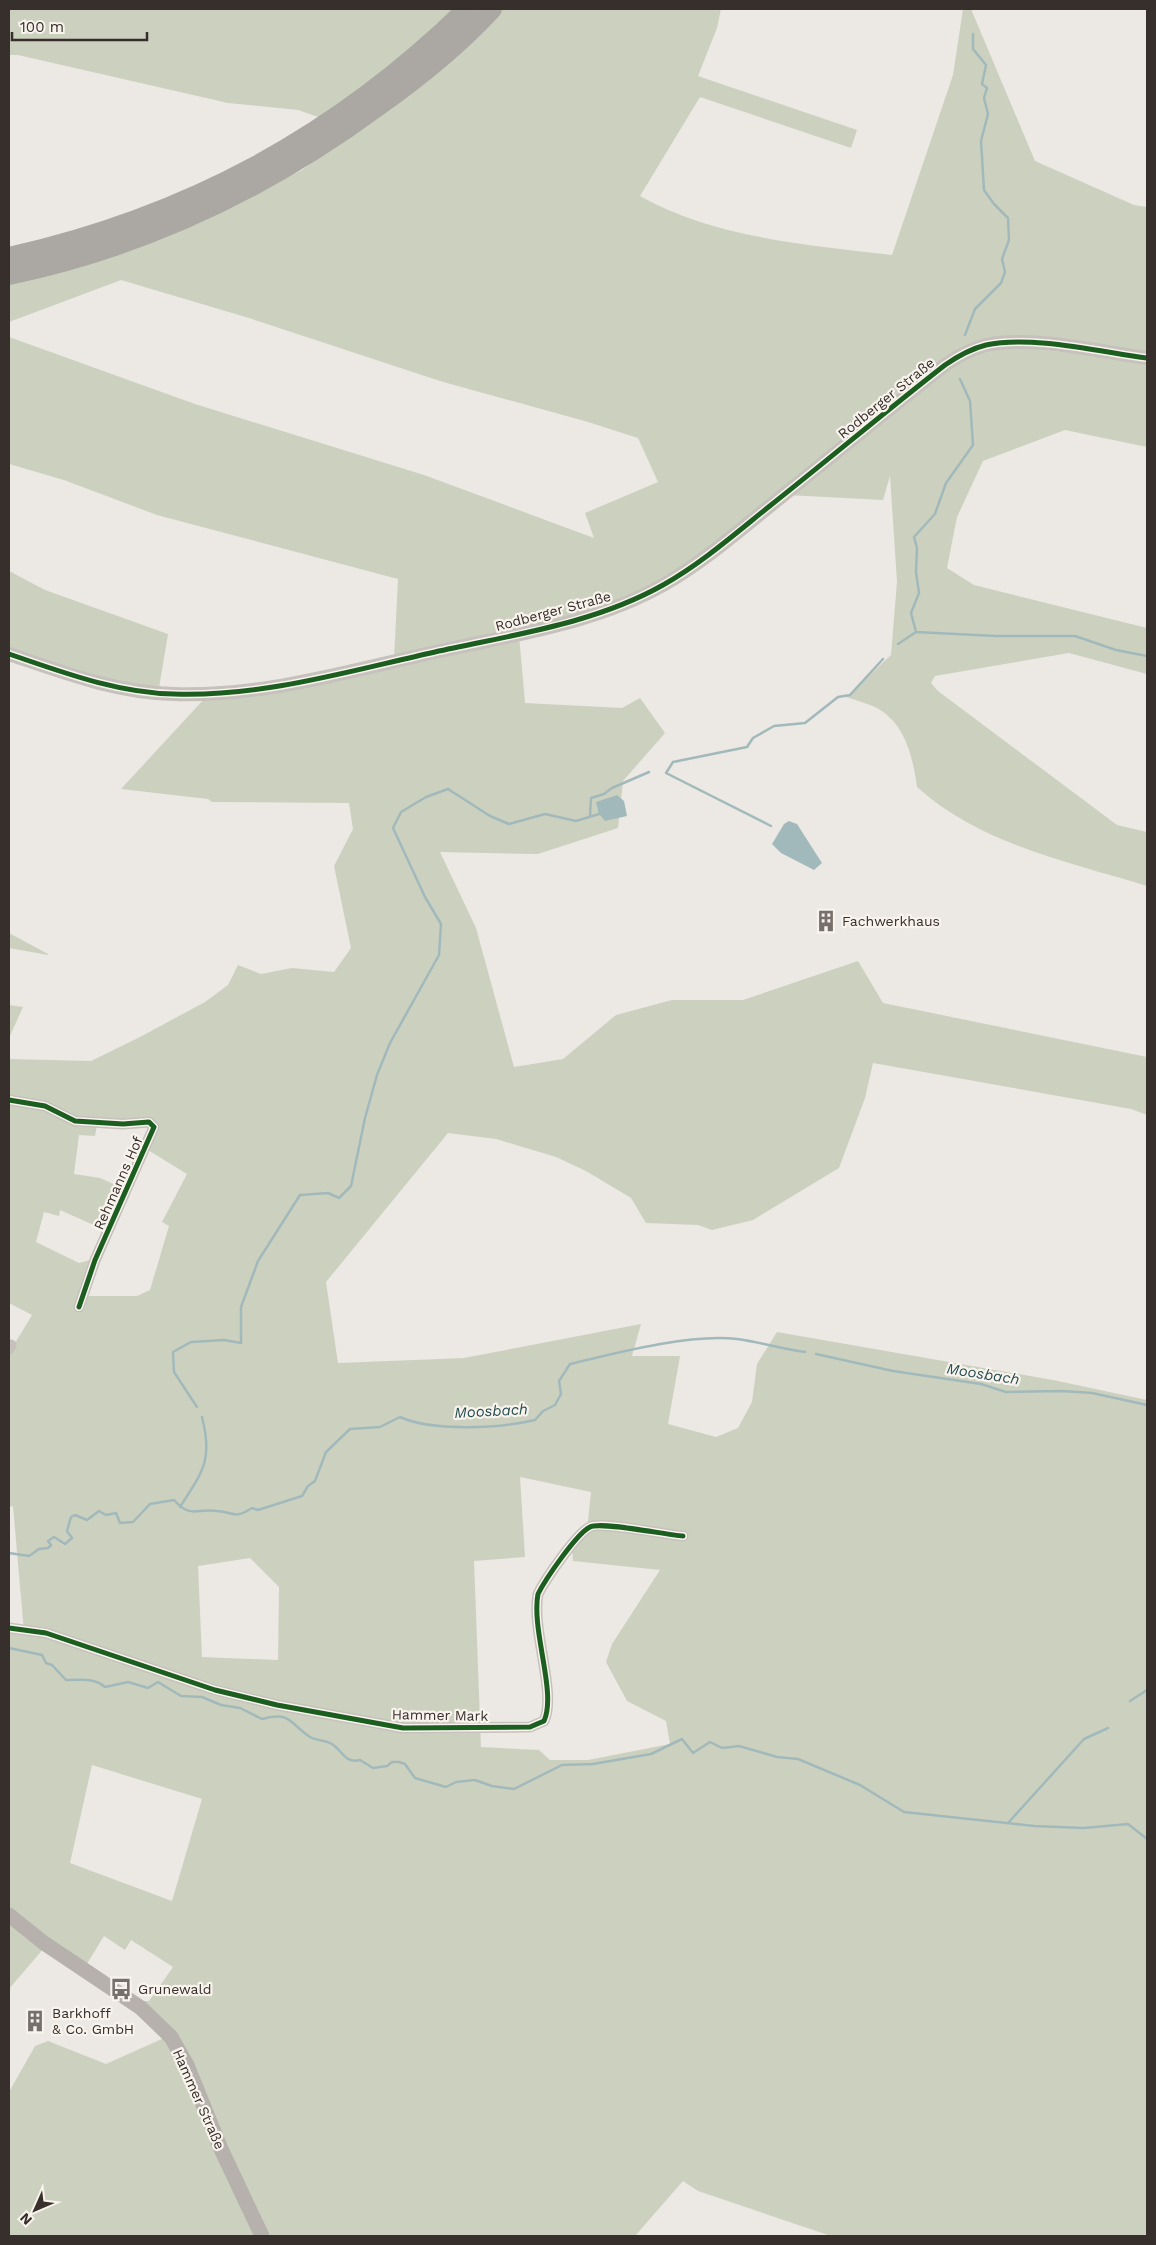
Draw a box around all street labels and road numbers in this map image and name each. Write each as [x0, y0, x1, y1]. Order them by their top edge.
street label: Rodberger Straße [835, 354, 937, 442]
street label: Rodberger Straße [493, 588, 613, 634]
street label: Rehmanns Hof [90, 1133, 146, 1232]
street label: Hammer Mark [392, 1706, 488, 1724]
street label: Hammer Straße [170, 2046, 228, 2152]

